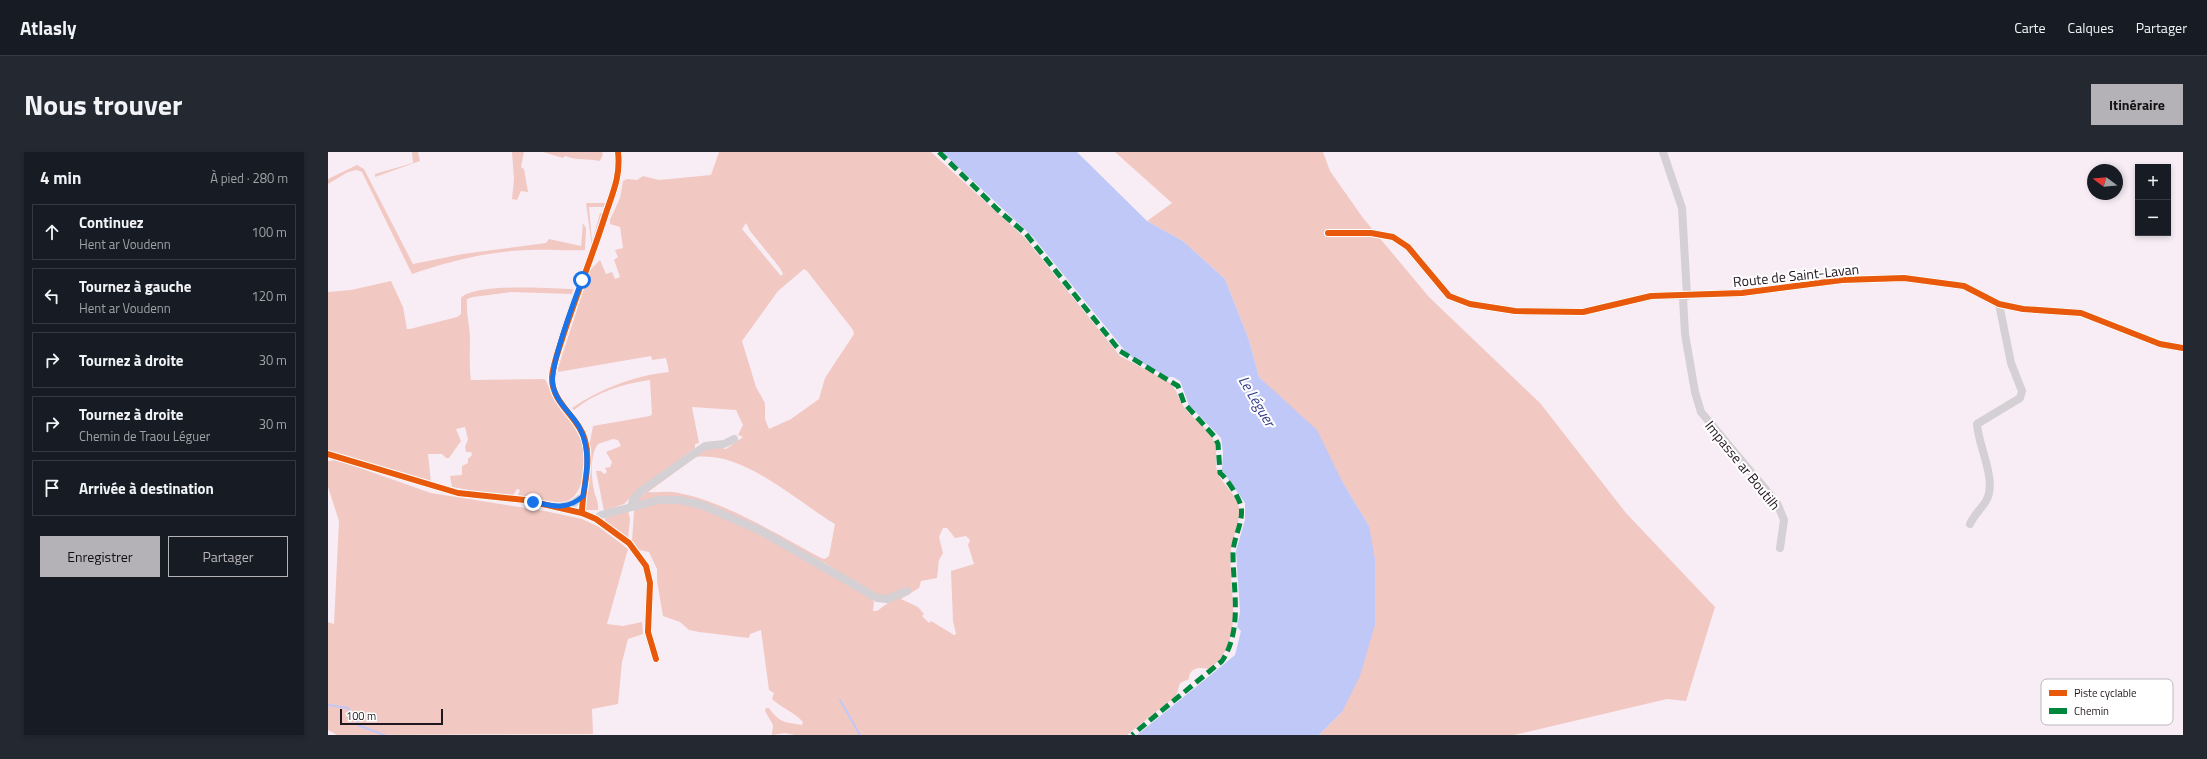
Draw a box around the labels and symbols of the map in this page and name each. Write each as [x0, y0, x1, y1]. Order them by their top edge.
north arrow [2087, 164, 2123, 200]
street label: Route de Saint-Lavan [1732, 258, 1860, 292]
route start [573, 271, 591, 289]
water label: Le Léguer [1233, 371, 1282, 433]
street label: Impasse ar Boutilh [1700, 416, 1786, 514]
route end [524, 493, 542, 511]
legend [2041, 679, 2173, 725]
text: Piste cyclable [2074, 685, 2137, 701]
text: Chemin [2074, 703, 2109, 719]
scale bar [340, 707, 443, 726]

